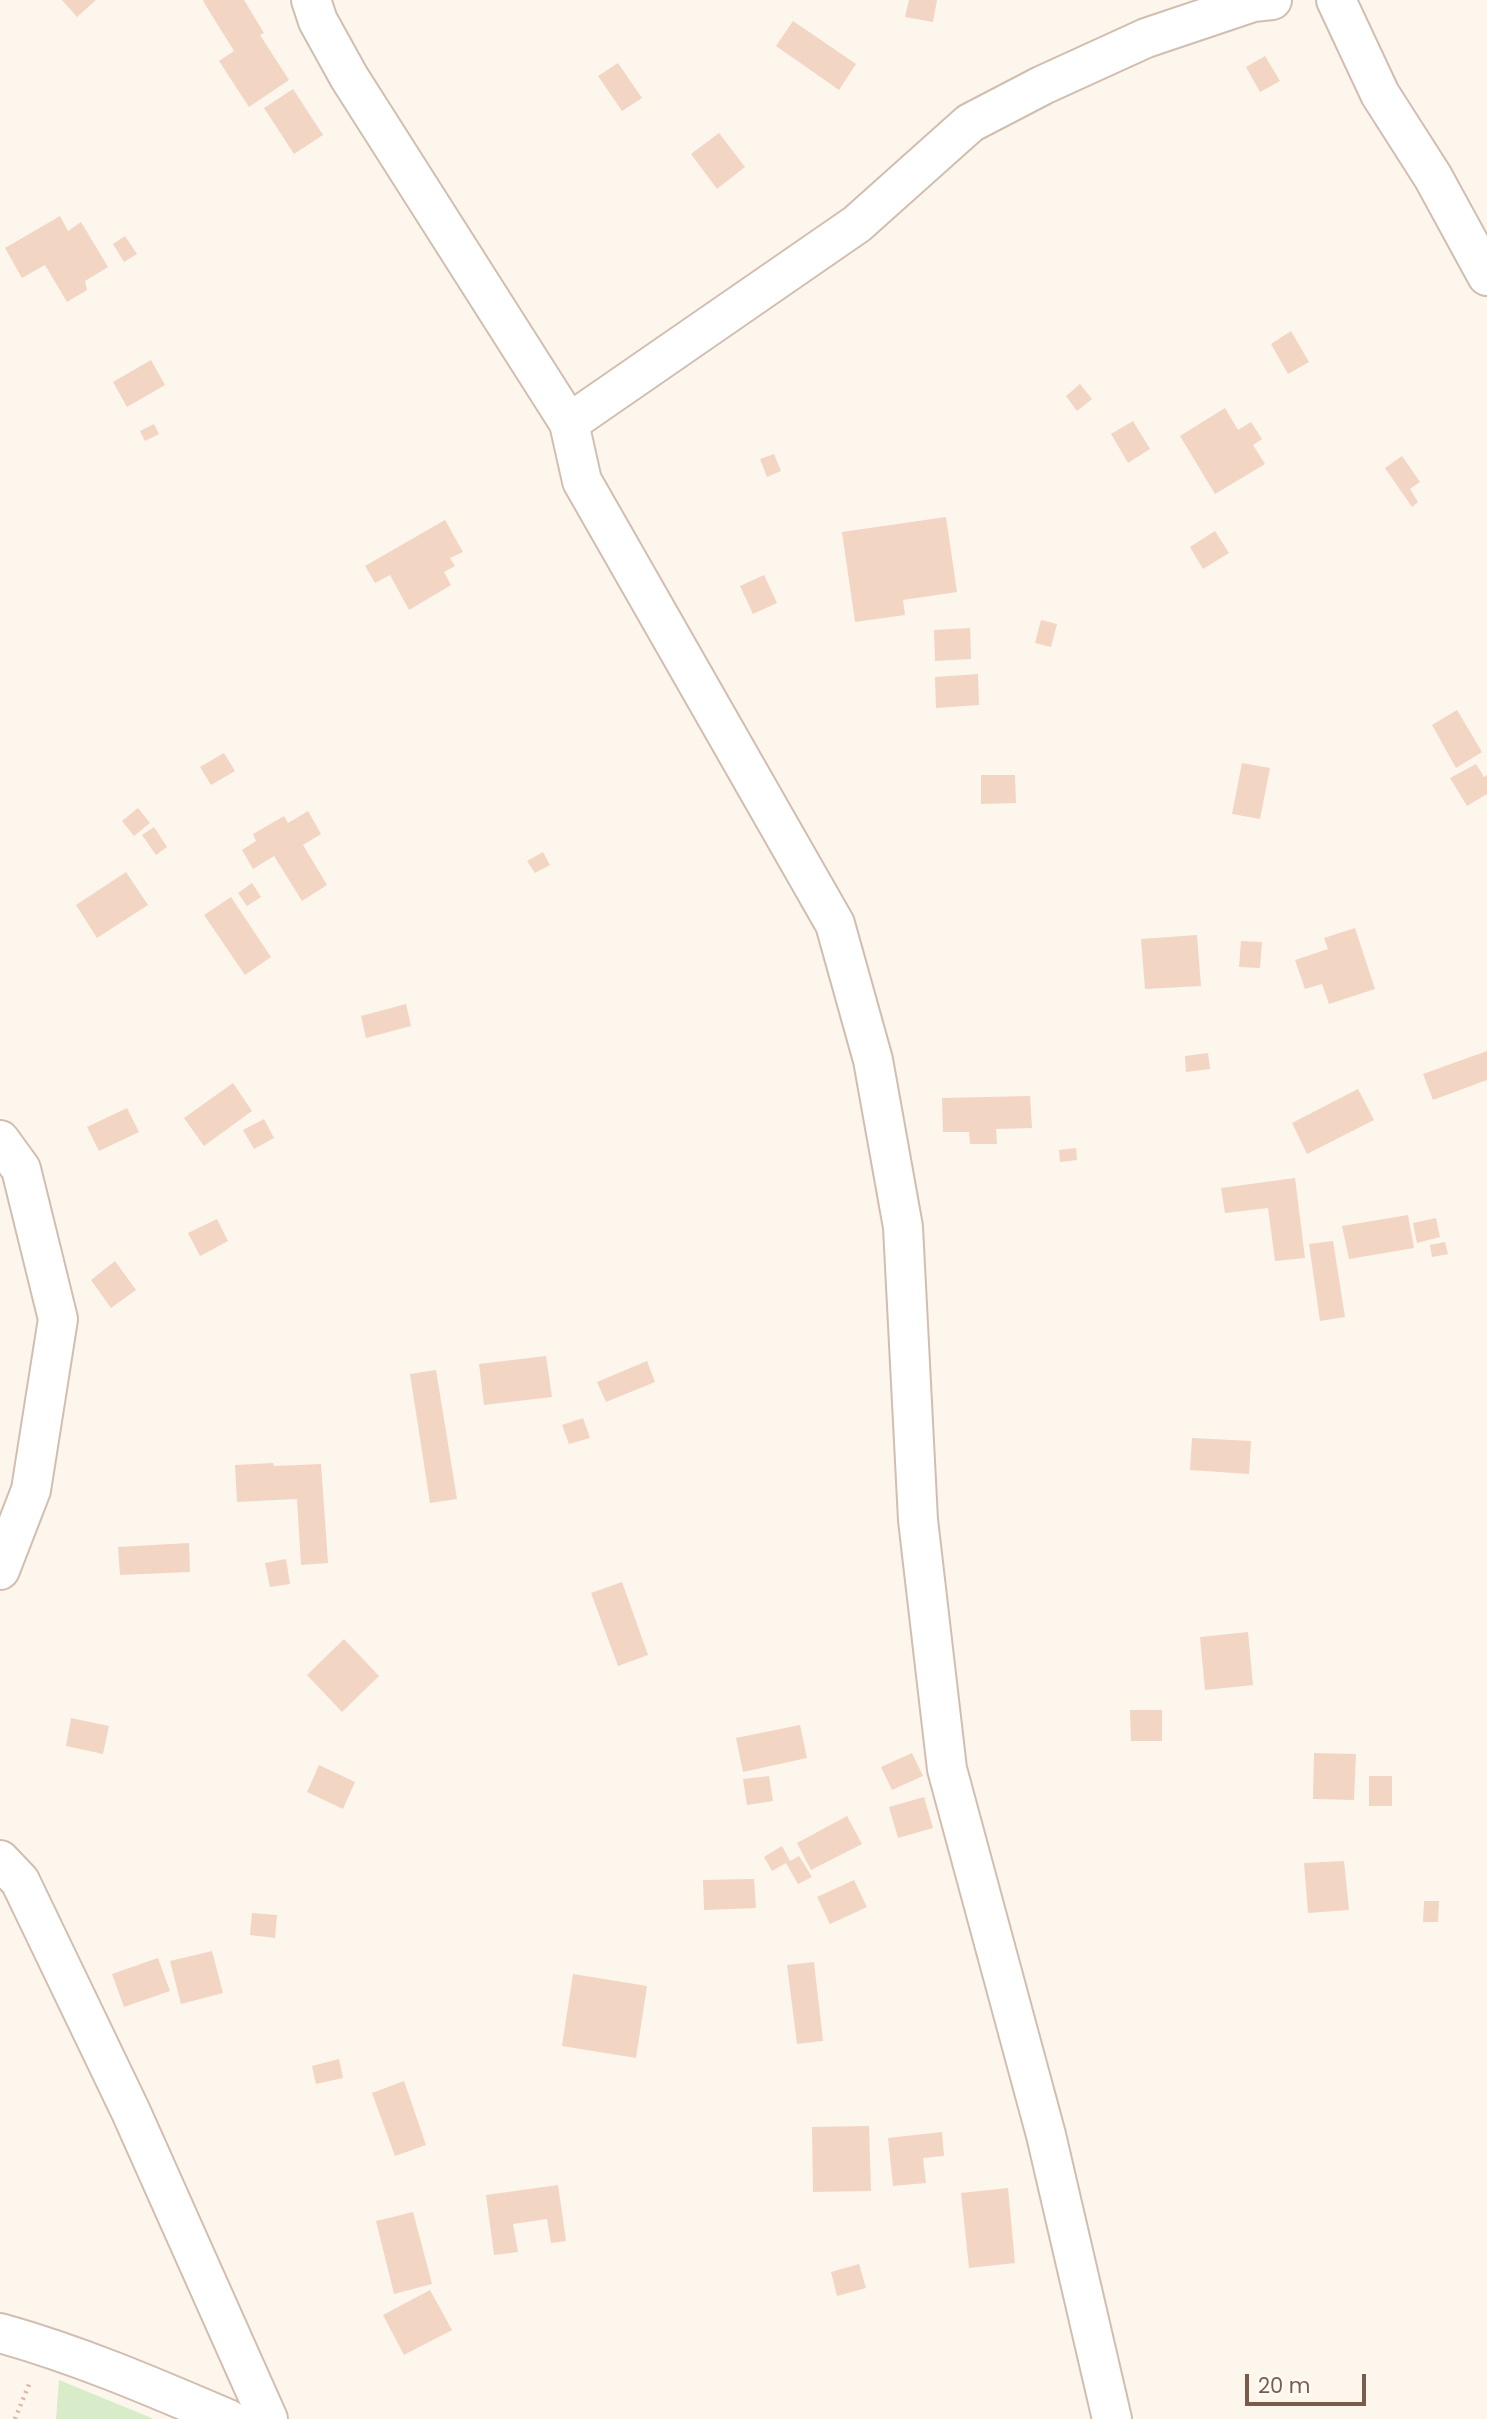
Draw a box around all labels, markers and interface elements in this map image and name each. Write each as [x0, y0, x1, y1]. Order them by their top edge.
scale bar [1249, 2360, 1370, 2404]
text: 20 m [1258, 2371, 1311, 2400]

